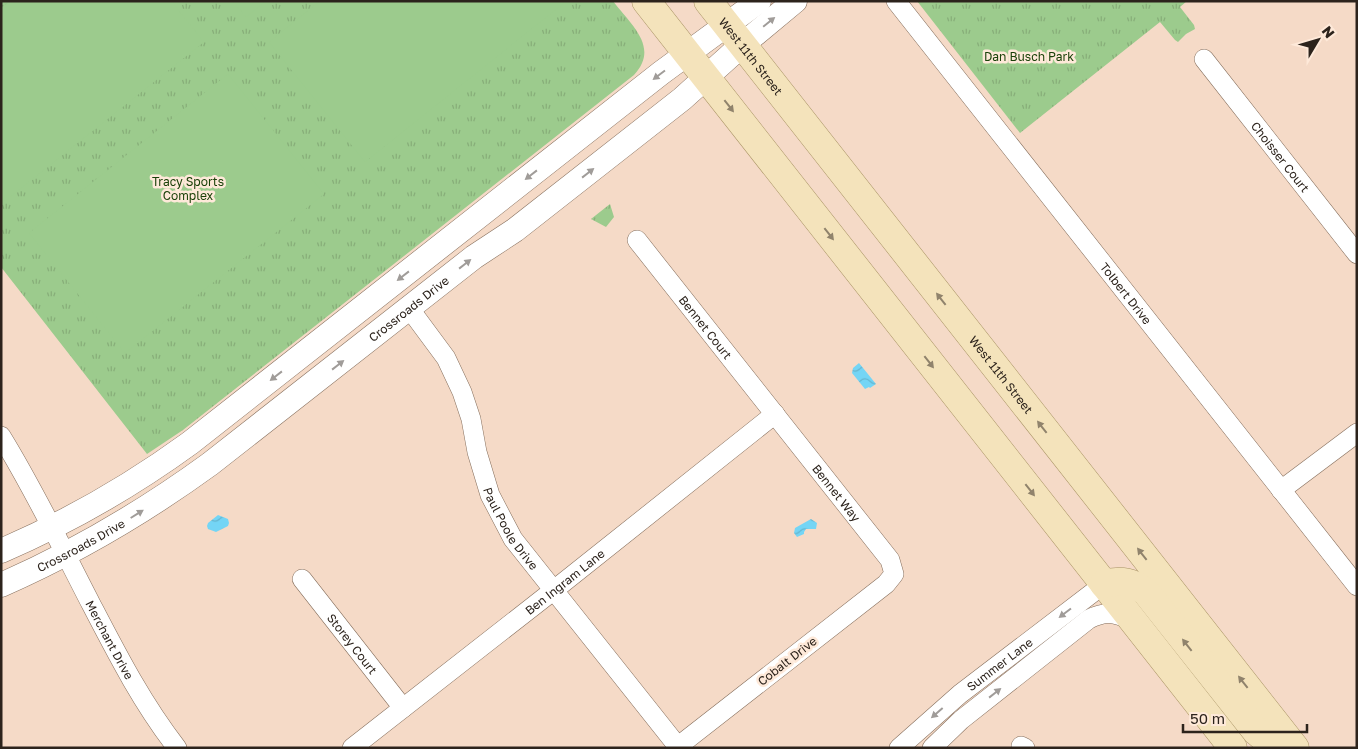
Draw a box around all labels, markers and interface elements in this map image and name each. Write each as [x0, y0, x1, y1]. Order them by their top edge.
street label: West 11th Street [716, 14, 787, 98]
north arrow [1293, 15, 1343, 65]
one-way arrow [762, 17, 775, 28]
text: N [1319, 22, 1339, 41]
park label: Dan Busch Park [984, 49, 1074, 64]
one-way arrow [653, 70, 666, 81]
one-way arrow [723, 99, 734, 112]
street label: Choisser Court [1248, 118, 1313, 195]
one-way arrow [581, 167, 594, 178]
one-way arrow [524, 170, 538, 180]
park label: Tracy Sports Complex [152, 174, 224, 203]
one-way arrow [824, 227, 834, 241]
one-way arrow [458, 259, 471, 270]
street label: Tolbert Drive [1097, 259, 1155, 327]
one-way arrow [397, 270, 410, 281]
street label: Crossroads Drive [365, 272, 451, 345]
street label: Bennet Court [676, 292, 736, 362]
one-way arrow [936, 293, 947, 306]
street label: West 11th Street [966, 333, 1037, 416]
one-way arrow [924, 355, 935, 368]
one-way arrow [331, 359, 344, 370]
one-way arrow [269, 371, 282, 382]
one-way arrow [1037, 420, 1047, 433]
street label: Bennet Way [809, 461, 864, 524]
one-way arrow [1025, 483, 1035, 496]
street label: Paul Poole Drive [481, 485, 542, 573]
one-way arrow [131, 510, 144, 519]
street label: Crossroads Drive [34, 515, 127, 575]
street label: Ben Ingram Lane [522, 545, 607, 617]
one-way arrow [1137, 548, 1148, 561]
street label: Merchant Drive [83, 598, 137, 682]
one-way arrow [1059, 608, 1072, 619]
street label: Storey Court [324, 610, 381, 677]
street label: Cobalt Drive [755, 633, 819, 689]
street label: Summer Lane [963, 634, 1035, 694]
one-way arrow [1182, 639, 1193, 652]
one-way arrow [1238, 675, 1248, 689]
one-way arrow [988, 687, 1001, 698]
scale bar [1183, 702, 1307, 734]
one-way arrow [932, 707, 944, 719]
text: 50 m [1190, 709, 1225, 727]

